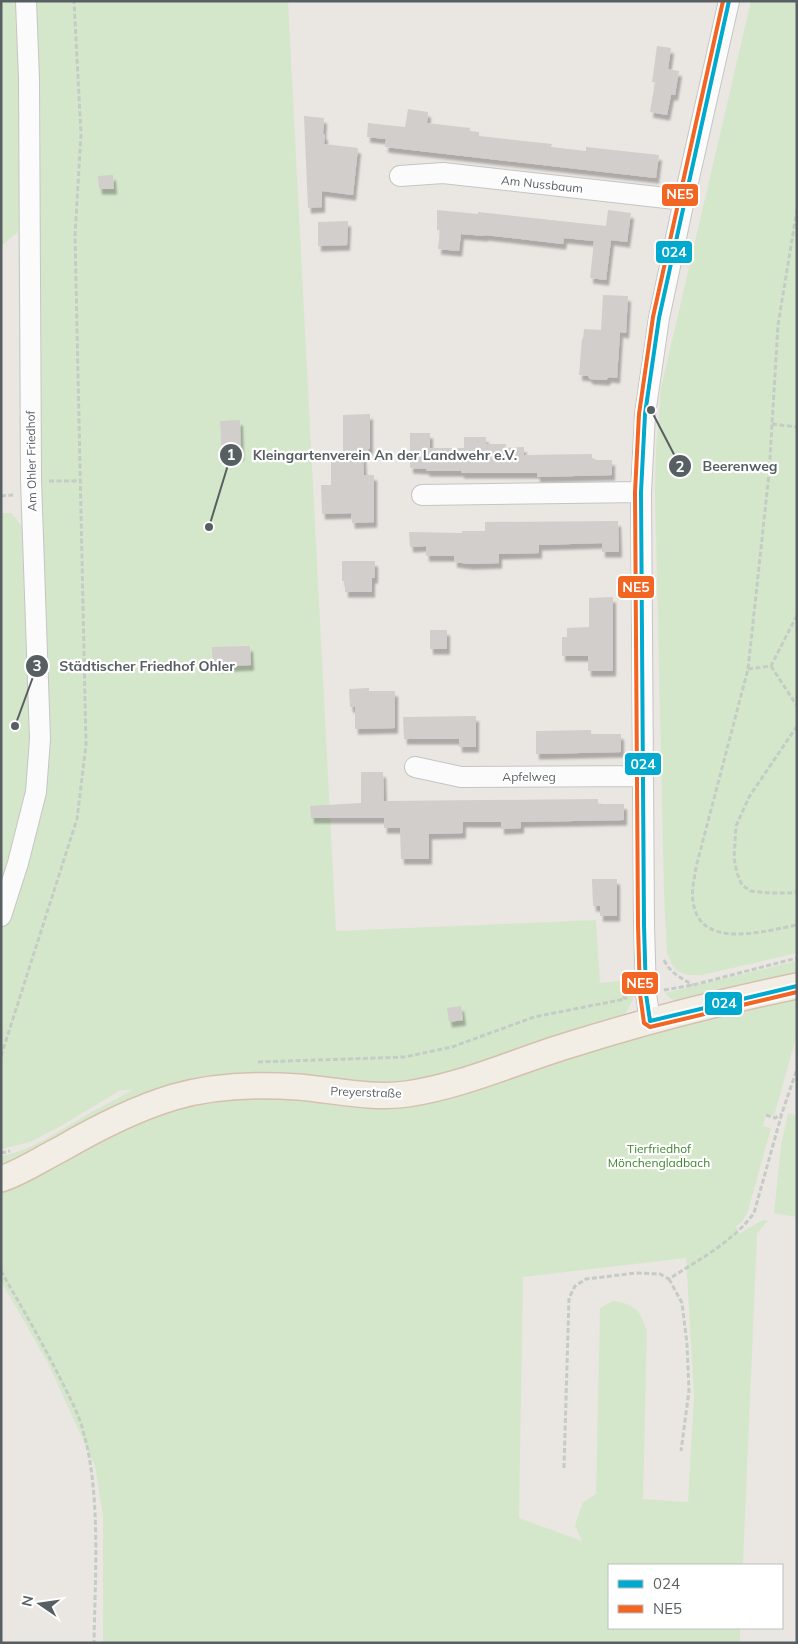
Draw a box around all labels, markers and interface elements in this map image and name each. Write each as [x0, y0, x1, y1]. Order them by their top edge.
street label: Am Nussbaum [500, 172, 584, 196]
line badge: NE5 [661, 183, 699, 207]
text: NE5 [666, 185, 694, 203]
line badge: 024 [655, 240, 693, 264]
text: 024 [661, 243, 687, 261]
street label: Am Ohler Friedhof [23, 409, 39, 512]
callout: Kleingartenverein An der Landwehr e.V. [218, 440, 527, 469]
text: 1 [226, 445, 236, 464]
text: Kleingartenverein An der Landwehr e.V. [253, 446, 517, 464]
callout: Beerenweg [667, 452, 787, 481]
text: 2 [675, 457, 685, 476]
text: Beerenweg [702, 457, 778, 475]
line badge: NE5 [617, 575, 655, 599]
text: NE5 [622, 578, 650, 596]
callout: Städtischer Friedhof Ohler [25, 651, 245, 680]
text: 3 [32, 656, 42, 675]
text: Städtischer Friedhof Ohler [59, 657, 235, 675]
line badge: 024 [624, 752, 662, 776]
text: 024 [630, 755, 656, 773]
street label: Apfelweg [502, 769, 556, 784]
line badge: NE5 [621, 971, 659, 995]
text: NE5 [626, 974, 654, 992]
line badge: 024 [704, 991, 743, 1016]
text: 024 [711, 994, 737, 1012]
street label: Preyerstraße [330, 1083, 402, 1101]
park label: Tierfriedhof Mönchengladbach [608, 1141, 710, 1170]
legend [608, 1564, 783, 1629]
text: 024 [653, 1574, 680, 1593]
north arrow [15, 1579, 65, 1629]
text: N [17, 1594, 37, 1608]
text: NE5 [653, 1599, 682, 1618]

